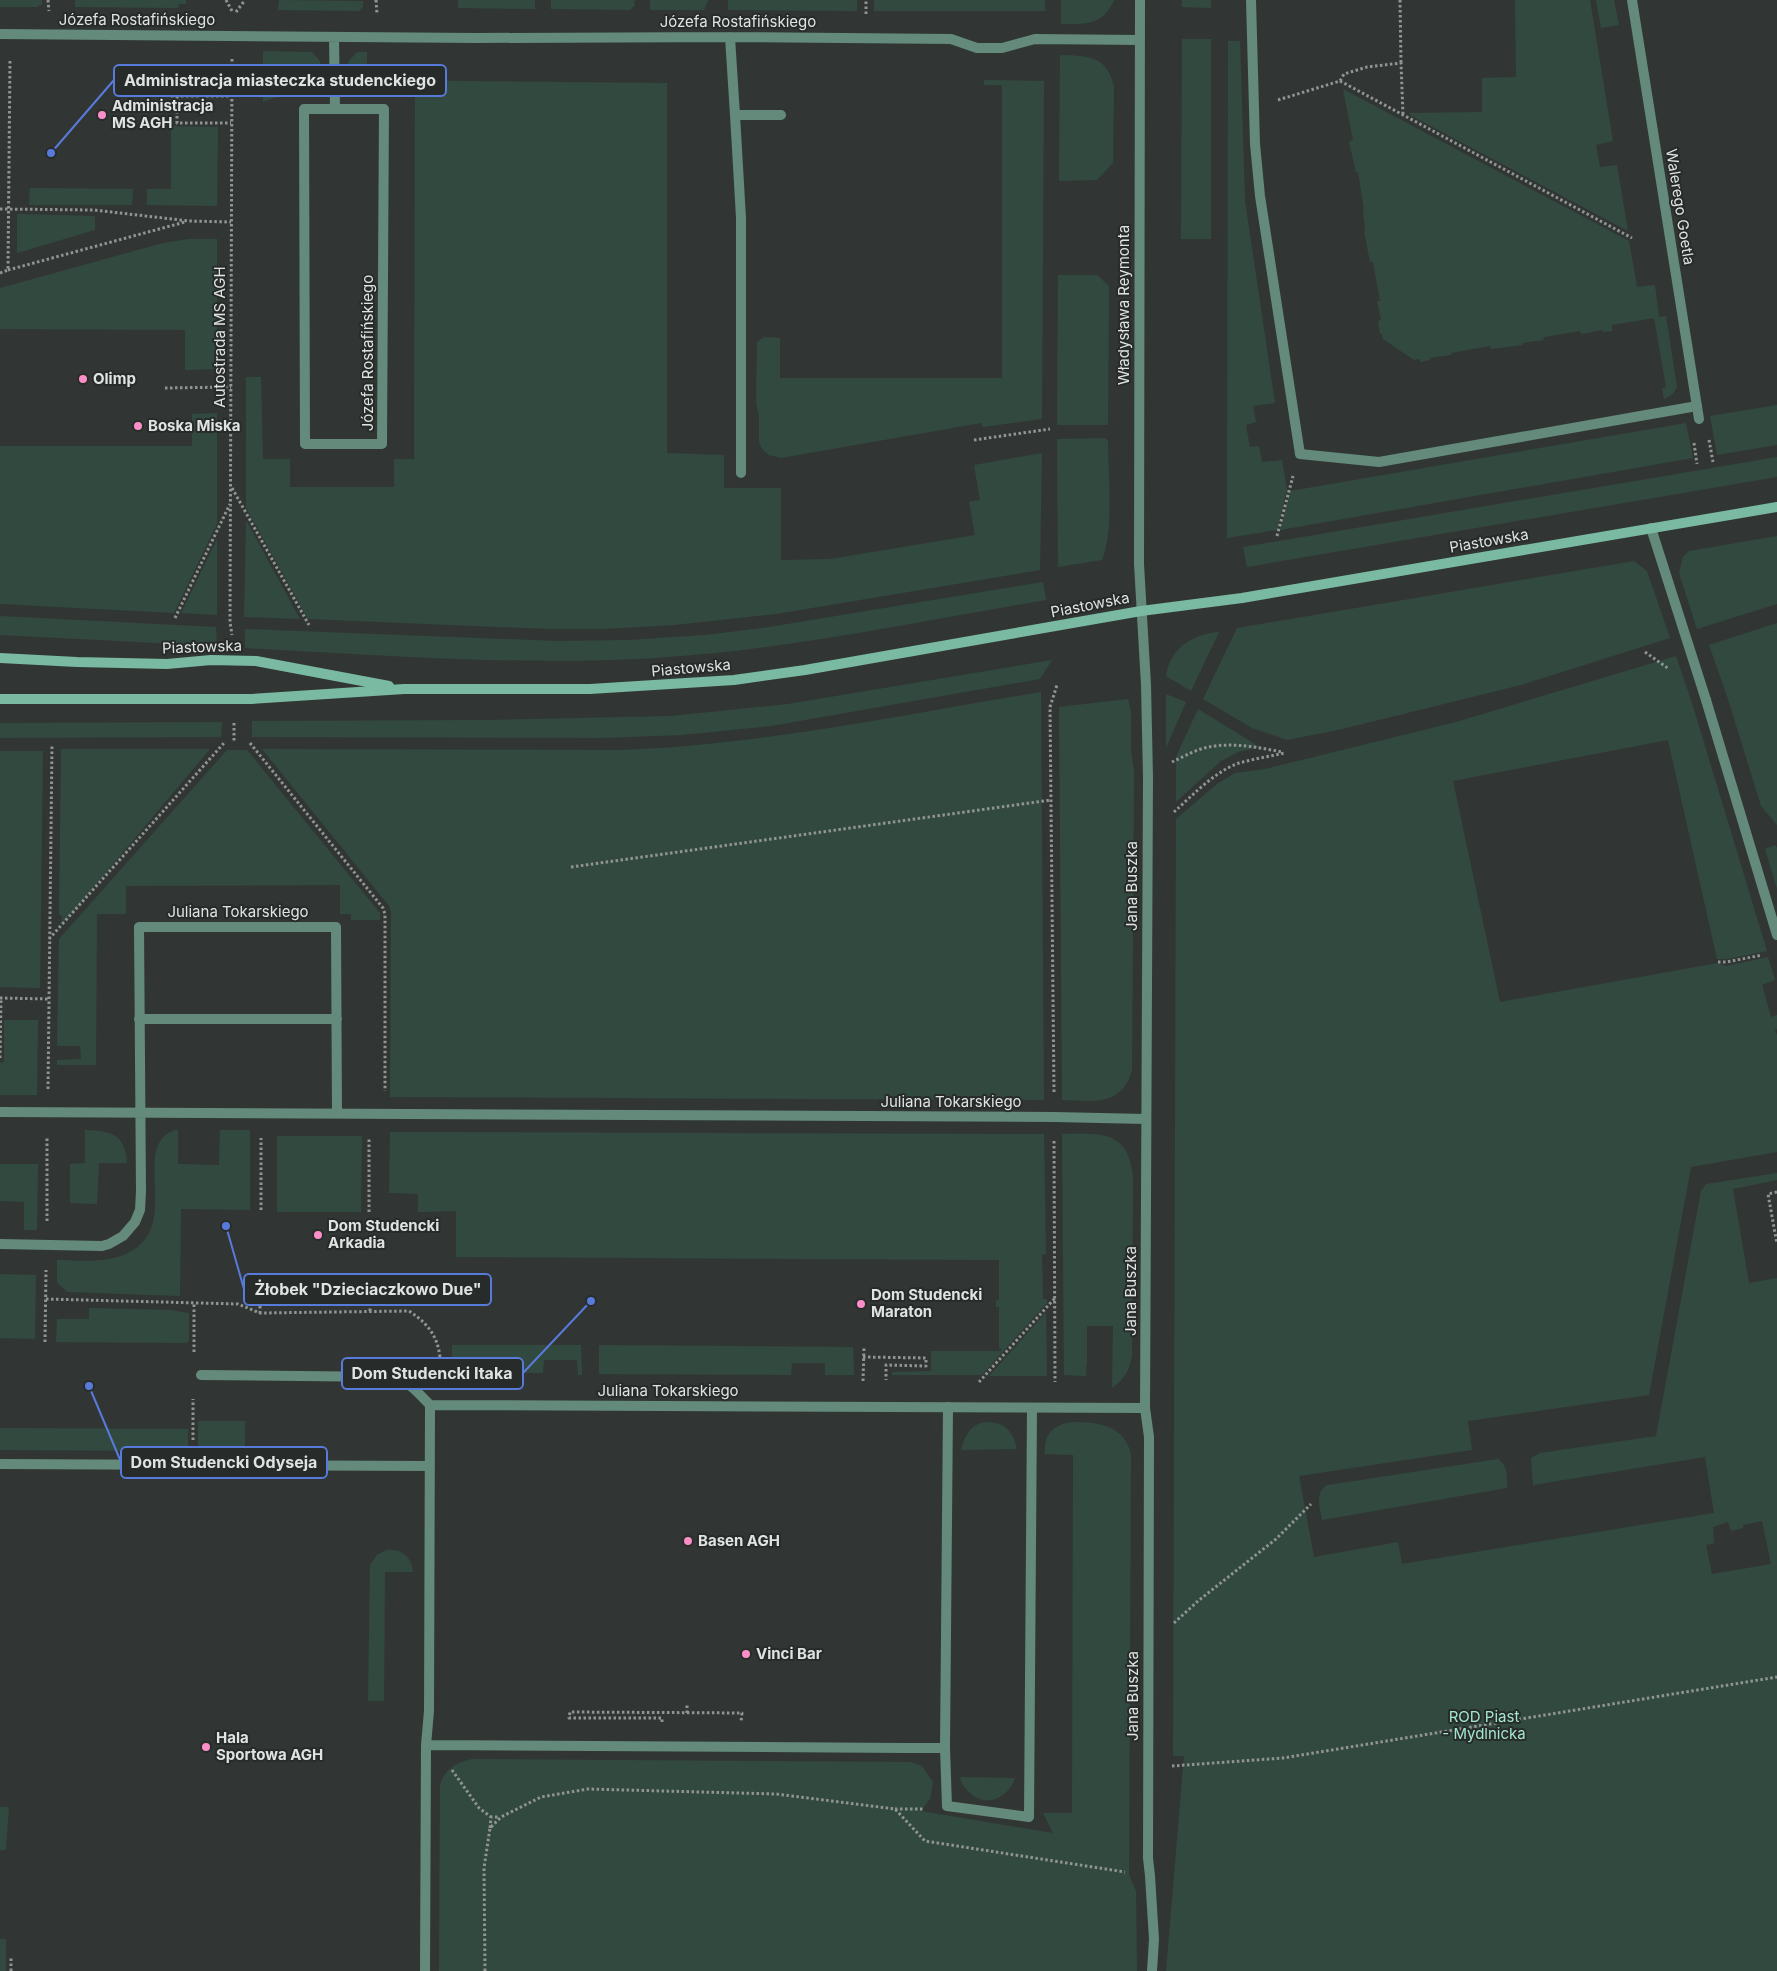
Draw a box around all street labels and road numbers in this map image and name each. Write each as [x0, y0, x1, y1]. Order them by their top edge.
street label: Józefa Rostafińskiego [59, 10, 215, 29]
street label: Józefa Rostafińskiego [660, 12, 816, 31]
street label: Walerego Goetla [1662, 148, 1699, 266]
street label: Władysława Reymonta [1114, 225, 1133, 385]
street label: Autostrada MS AGH [210, 266, 229, 408]
street label: Józefa Rostafińskiego [358, 275, 377, 431]
street label: Piastowska [1448, 524, 1530, 557]
street label: Piastowska [1049, 588, 1131, 621]
street label: Piastowska [162, 636, 242, 657]
street label: Piastowska [650, 655, 732, 680]
street label: Jana Buszka [1122, 841, 1141, 931]
street label: Juliana Tokarskiego [167, 902, 309, 921]
street label: Juliana Tokarskiego [880, 1092, 1022, 1111]
street label: Jana Buszka [1121, 1246, 1140, 1336]
street label: Juliana Tokarskiego [597, 1381, 739, 1400]
street label: Jana Buszka [1123, 1651, 1142, 1741]

